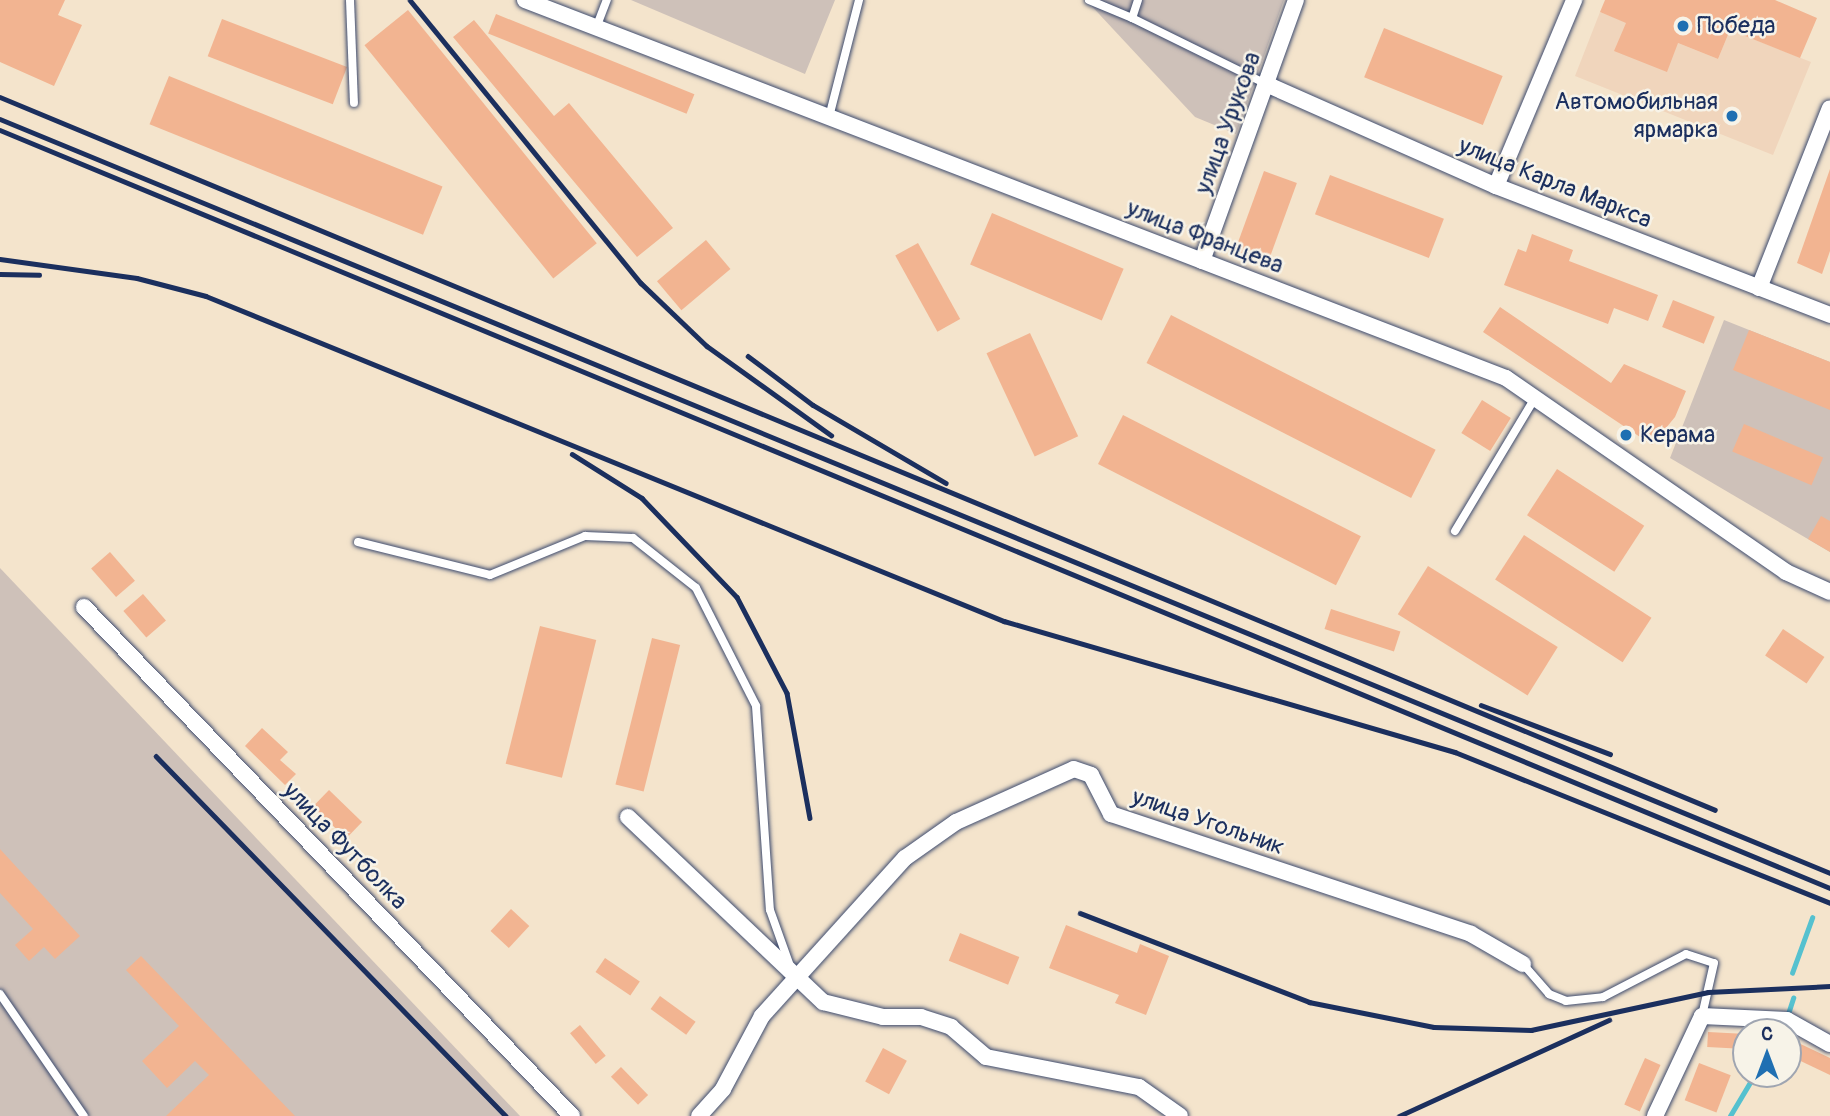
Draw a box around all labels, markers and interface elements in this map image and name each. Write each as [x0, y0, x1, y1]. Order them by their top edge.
place label: Победа [1697, 12, 1775, 40]
marker: Победа [1675, 18, 1691, 34]
street label: улица Урукова [1189, 48, 1267, 198]
place label: Автомобильная ярмарка [1554, 88, 1718, 144]
marker: Автомобильная ярмарка [1724, 108, 1740, 124]
street label: улица Карла Маркса [1454, 131, 1656, 235]
street label: улица Францева [1123, 194, 1287, 280]
place label: Керама [1640, 421, 1715, 449]
marker: Керама [1618, 427, 1634, 443]
street label: улица Футболка [277, 776, 413, 916]
street label: улица Угольник [1128, 782, 1288, 862]
north arrow [1732, 1018, 1802, 1088]
text: С [1761, 1022, 1773, 1046]

